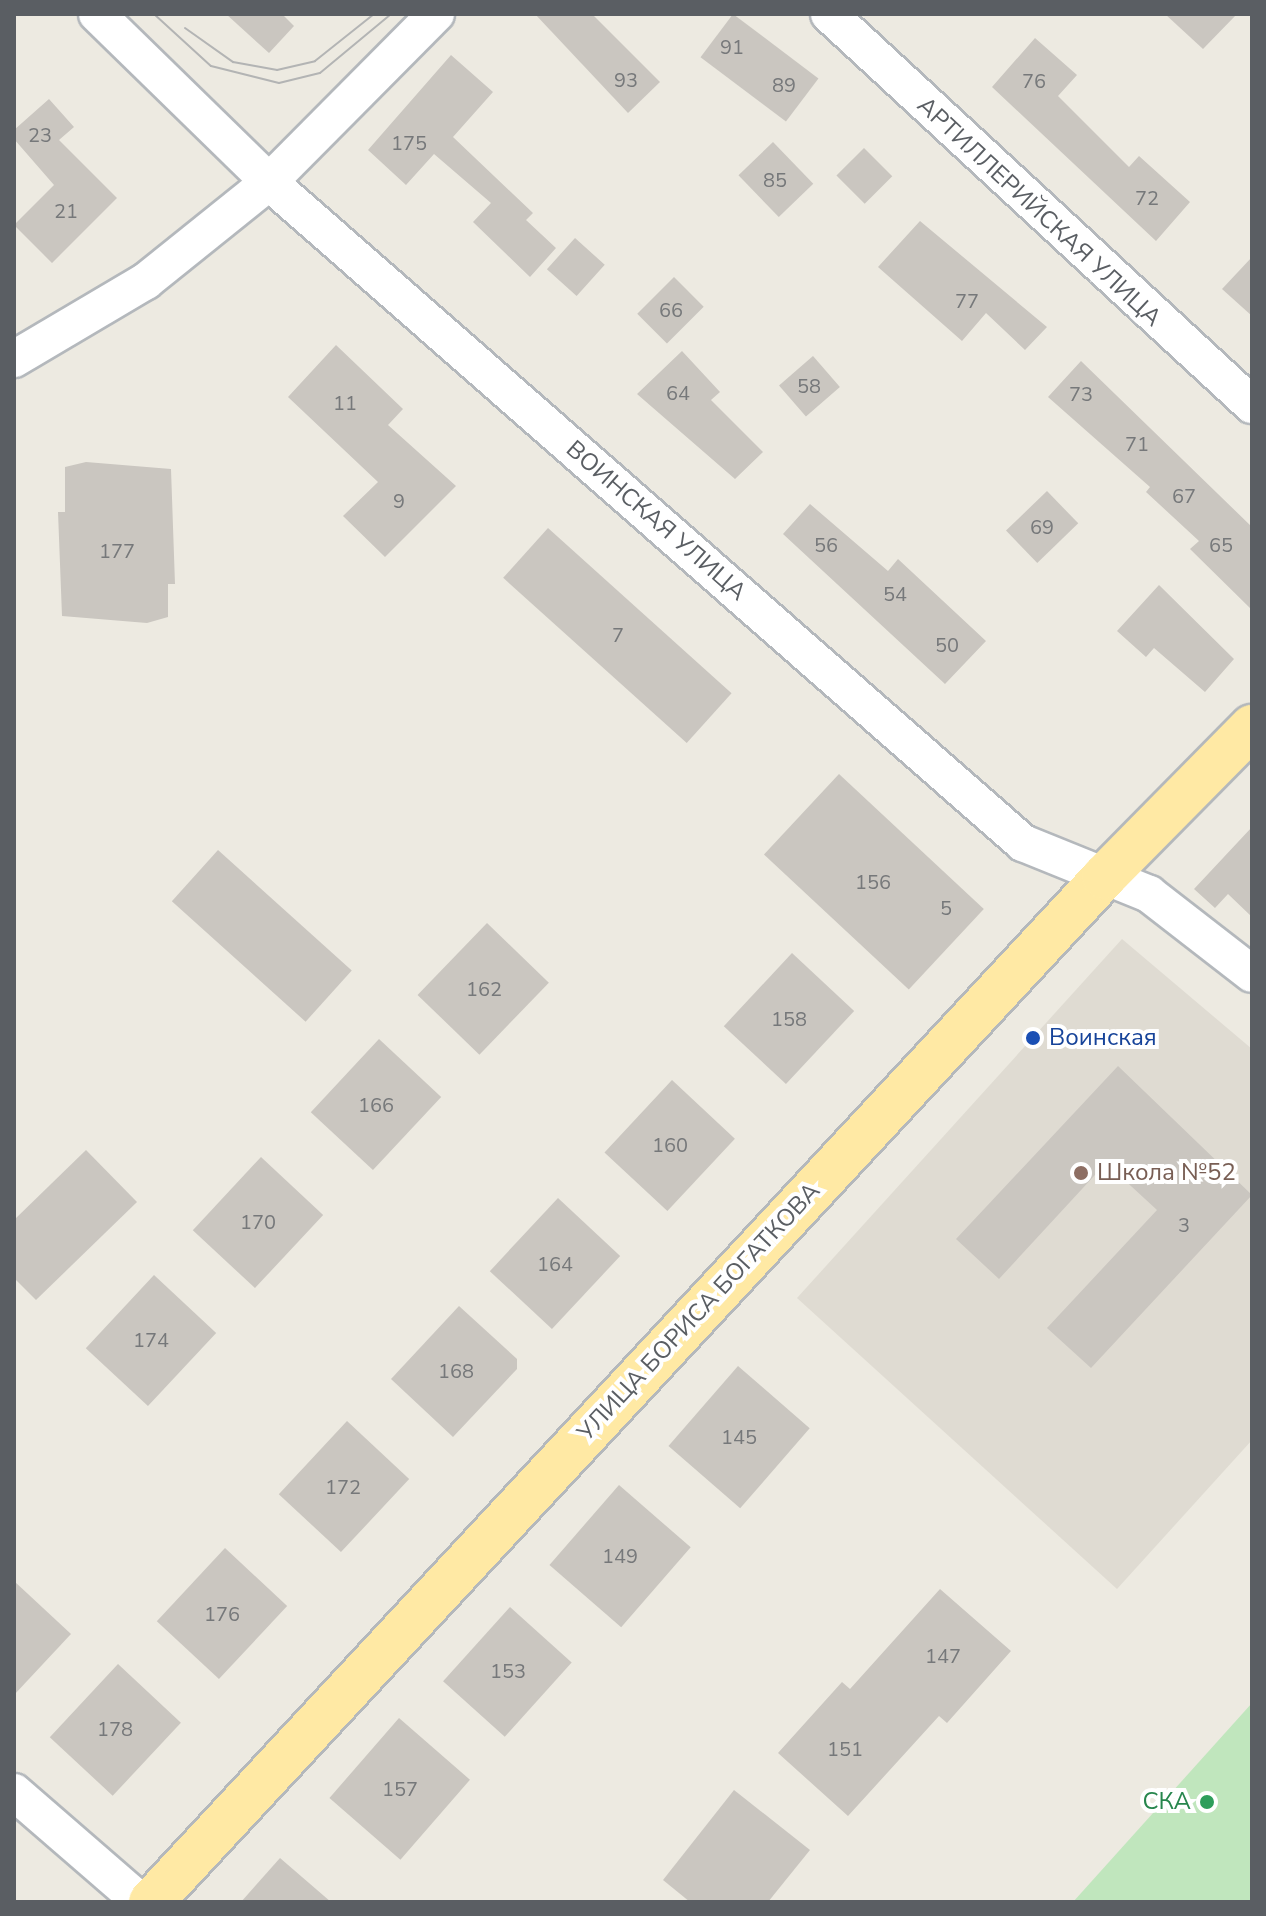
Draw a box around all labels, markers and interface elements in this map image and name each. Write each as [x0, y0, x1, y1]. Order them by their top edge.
house number: 91 [720, 35, 744, 59]
house number: 93 [614, 68, 638, 92]
house number: 76 [1022, 69, 1046, 93]
house number: 89 [772, 73, 796, 97]
street label: АРТИЛЛЕРИЙСКАЯ УЛИЦА [911, 91, 1167, 333]
house number: 23 [28, 123, 52, 147]
house number: 175 [391, 131, 427, 155]
house number: 85 [763, 168, 787, 192]
house number: 72 [1135, 186, 1159, 210]
house number: 21 [54, 199, 78, 223]
house number: 77 [955, 289, 979, 313]
house number: 66 [659, 298, 683, 322]
house number: 58 [797, 374, 821, 398]
house number: 64 [666, 381, 690, 405]
house number: 73 [1069, 382, 1093, 406]
house number: 11 [333, 391, 357, 415]
house number: 71 [1125, 432, 1149, 456]
street label: ВОИНСКАЯ УЛИЦА [560, 435, 752, 607]
house number: 67 [1172, 484, 1196, 508]
house number: 9 [393, 489, 405, 513]
house number: 69 [1030, 515, 1054, 539]
house number: 56 [814, 533, 838, 557]
house number: 65 [1209, 533, 1233, 557]
house number: 177 [99, 539, 135, 563]
house number: 54 [883, 582, 907, 606]
house number: 7 [612, 623, 624, 647]
house number: 50 [935, 633, 959, 657]
house number: 156 [855, 870, 891, 894]
house number: 5 [940, 896, 952, 920]
house number: 162 [466, 977, 502, 1001]
house number: 158 [771, 1007, 807, 1031]
place label: Воинская [1049, 1024, 1157, 1052]
marker: Воинская [1024, 1029, 1042, 1047]
house number: 166 [358, 1093, 394, 1117]
house number: 160 [652, 1133, 688, 1157]
place label: Школа №52 [1097, 1159, 1236, 1187]
marker: Школа №52 [1072, 1164, 1090, 1182]
street label: УЛИЦА БОРИСА БОГАТКОВА [572, 1177, 826, 1447]
house number: 170 [240, 1210, 276, 1234]
house number: 3 [1178, 1213, 1190, 1237]
house number: 164 [537, 1252, 573, 1276]
house number: 174 [133, 1328, 169, 1352]
house number: 168 [438, 1359, 474, 1383]
house number: 145 [721, 1425, 757, 1449]
house number: 172 [325, 1475, 361, 1499]
house number: 149 [602, 1544, 638, 1568]
house number: 176 [204, 1602, 240, 1626]
house number: 147 [925, 1644, 961, 1668]
house number: 153 [490, 1659, 526, 1683]
house number: 178 [97, 1717, 133, 1741]
house number: 151 [827, 1737, 863, 1761]
house number: 157 [382, 1777, 418, 1801]
place label: СКА [1142, 1788, 1191, 1816]
marker: СКА [1198, 1793, 1216, 1811]

